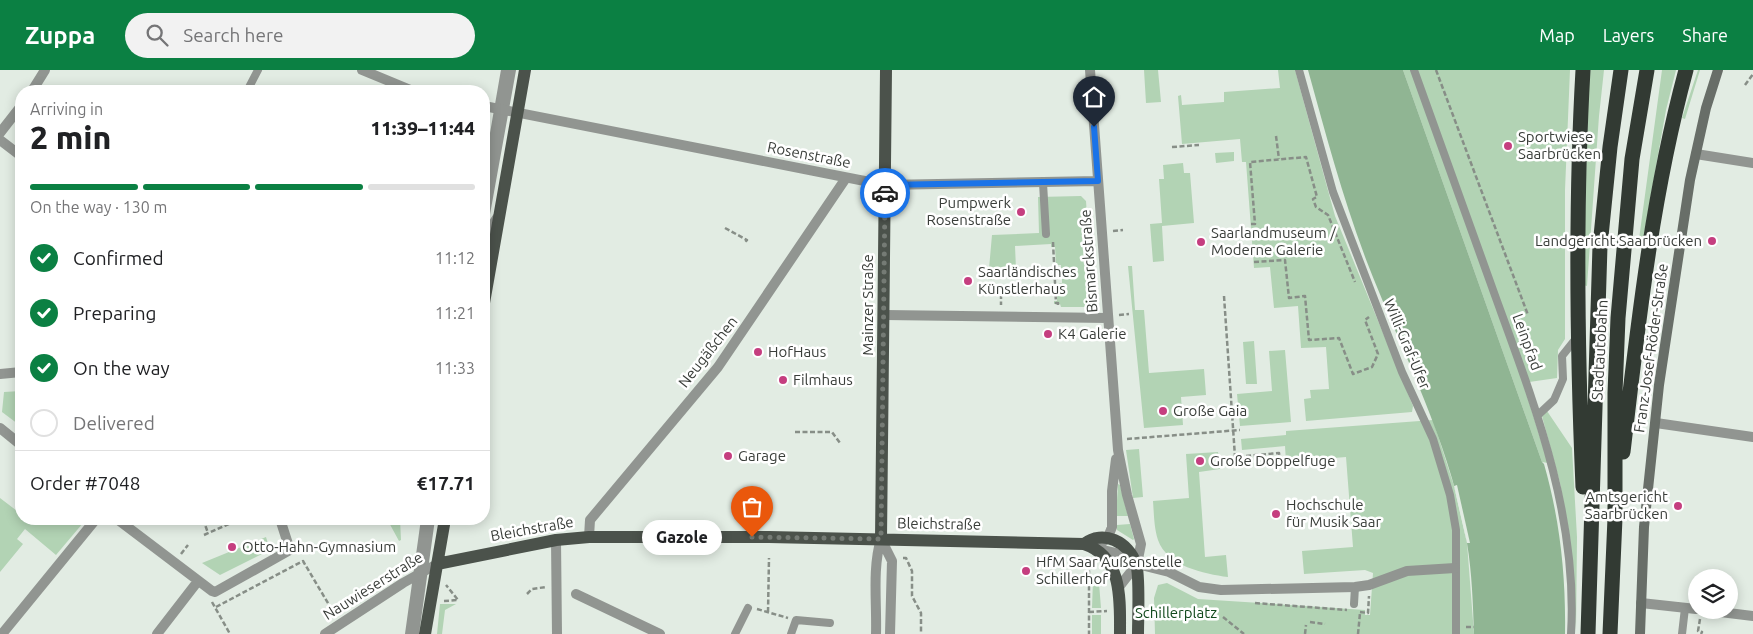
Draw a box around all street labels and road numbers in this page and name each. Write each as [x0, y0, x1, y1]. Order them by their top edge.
street label: Rosenstraße [766, 138, 852, 171]
street label: Bismarckstraße [1076, 209, 1101, 313]
street label: Mainzer Straße [859, 254, 876, 356]
street label: Franz-Josef-Röder-Straße [1630, 262, 1671, 434]
street label: Willi-Graf-Ufer [1381, 296, 1434, 392]
street label: Stadtautobahn [1588, 299, 1611, 401]
street label: Leinpfad [1509, 311, 1546, 373]
street label: Neugäßchen [675, 313, 741, 391]
street label: Bleichstraße [489, 513, 575, 544]
street label: Bleichstraße [897, 514, 981, 533]
street label: Nauwieserstraße [320, 548, 426, 623]

